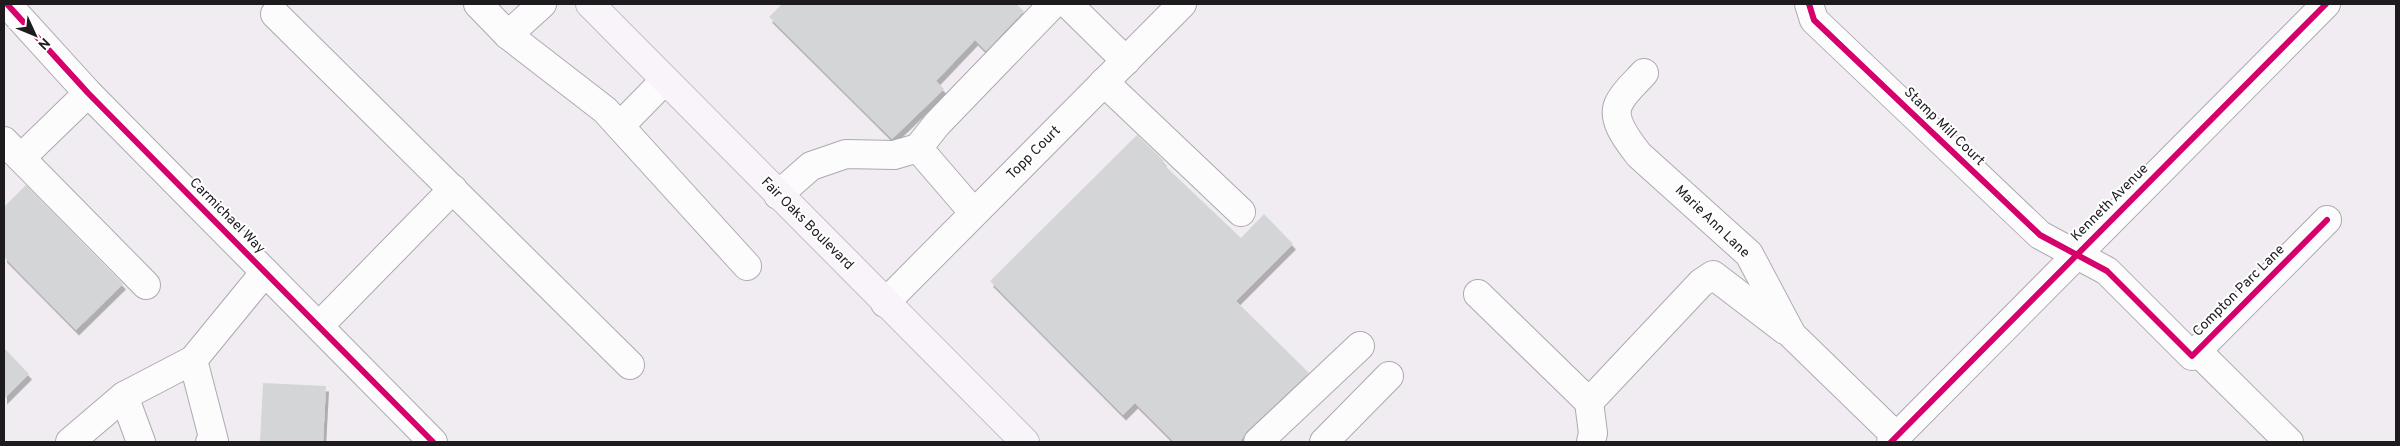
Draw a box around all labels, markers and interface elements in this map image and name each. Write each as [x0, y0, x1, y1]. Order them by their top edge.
north arrow [10, 10, 60, 60]
text: N [34, 33, 53, 53]
street label: Stamp Mill Court [1900, 84, 1988, 170]
street label: Topp Court [1003, 122, 1065, 184]
street label: Kenneth Avenue [2068, 161, 2152, 245]
street label: Fair Oaks Boulevard [757, 174, 857, 274]
street label: Carmichael Way [186, 175, 268, 257]
street label: Marie Ann Lane [1671, 182, 1753, 262]
street label: Compton Parc Lane [2189, 241, 2289, 341]

